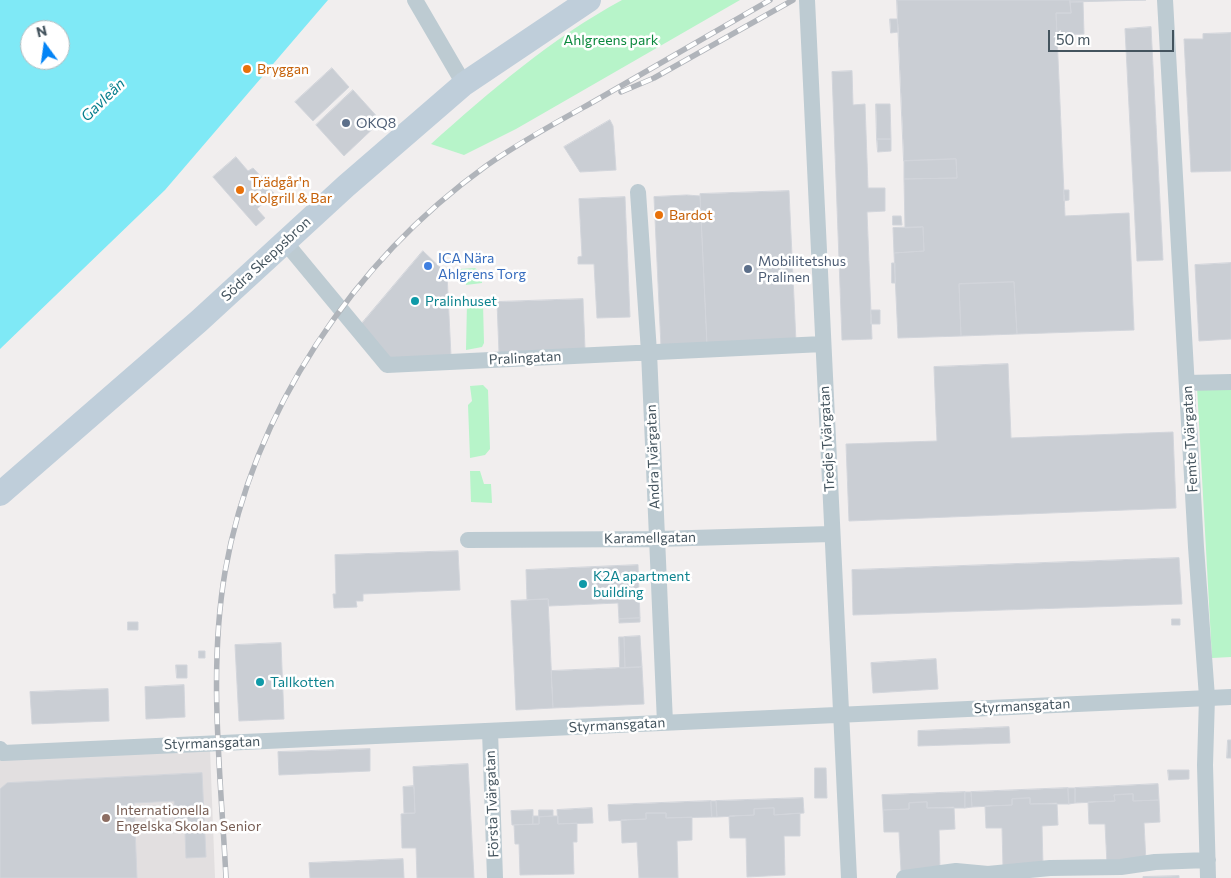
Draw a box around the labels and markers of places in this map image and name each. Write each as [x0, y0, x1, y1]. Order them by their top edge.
place label: Bryggan [257, 61, 309, 77]
marker: Bryggan [241, 63, 253, 75]
place label: OKQ8 [356, 115, 396, 131]
marker: OKQ8 [340, 117, 352, 129]
place label: Trädgår'n Kolgrill & Bar [250, 174, 332, 206]
marker: Trädgår'n Kolgrill & Bar [234, 184, 246, 196]
place label: Bardot [669, 207, 713, 223]
marker: Bardot [653, 209, 665, 221]
place label: ICA Nära Ahlgrens Torg [438, 250, 526, 282]
place label: Mobilitetshus Pralinen [758, 253, 846, 286]
marker: ICA Nära Ahlgrens Torg [422, 260, 434, 272]
marker: Mobilitetshus Pralinen [742, 263, 754, 275]
place label: Pralinhuset [425, 293, 497, 309]
marker: Pralinhuset [409, 295, 421, 307]
place label: K2A apartment building [593, 568, 690, 600]
marker: K2A apartment building [577, 578, 589, 590]
place label: Tallkotten [270, 674, 335, 690]
marker: Tallkotten [254, 676, 266, 688]
place label: Internationella Engelska Skolan Senior [116, 802, 261, 834]
marker: Internationella Engelska Skolan Senior [100, 812, 112, 824]

